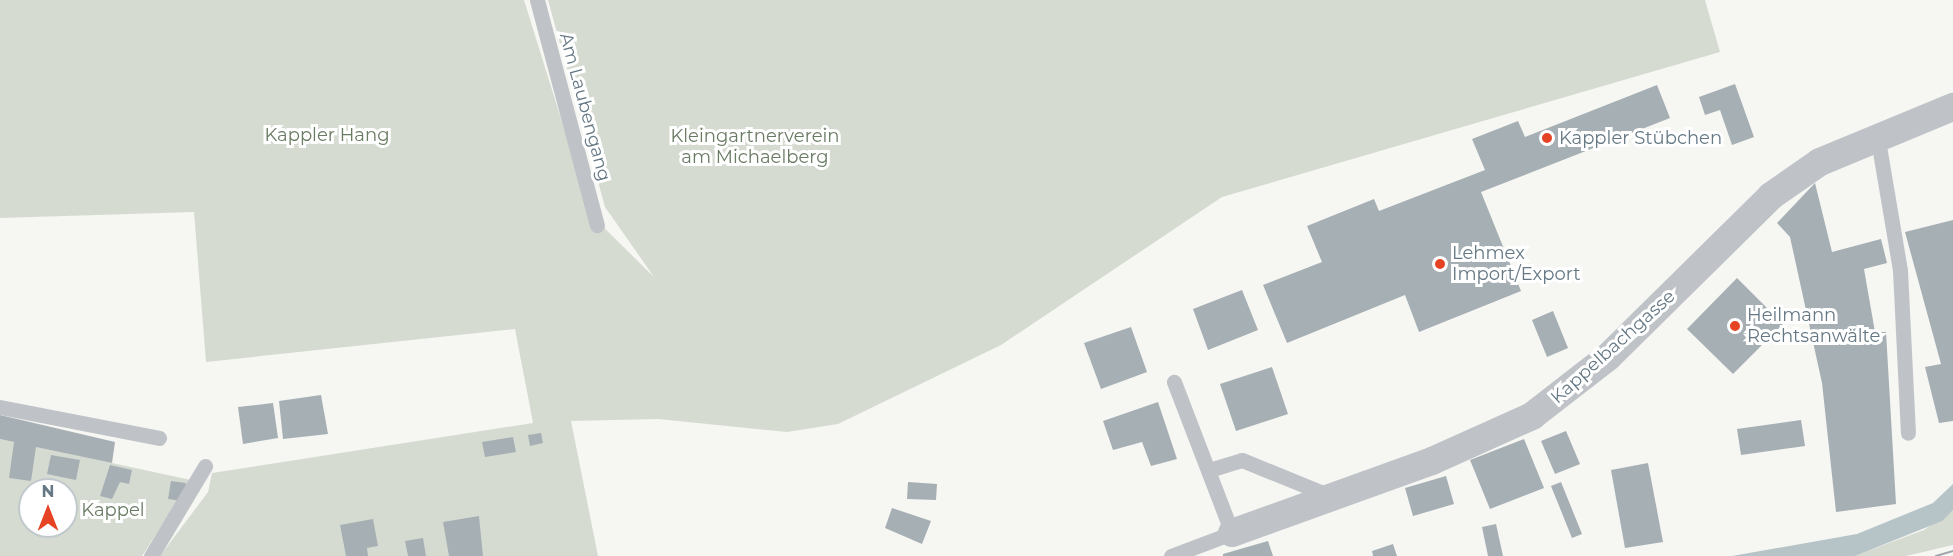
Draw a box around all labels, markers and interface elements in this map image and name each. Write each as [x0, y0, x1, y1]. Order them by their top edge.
street label: Am Laubengang [555, 30, 615, 184]
park label: Kappler Hang [265, 124, 389, 146]
park label: Kleingartnerverein am Michaelberg [670, 126, 840, 168]
place label: Kappler Stübchen [1559, 127, 1722, 149]
marker: Kappler Stübchen [1540, 131, 1554, 145]
place label: Lehmex Import/Export [1452, 243, 1581, 286]
marker: Lehmex Import/Export [1433, 257, 1447, 271]
street label: Kappelbachgasse [1546, 286, 1680, 408]
place label: Heilmann Rechtsanwälte [1747, 305, 1880, 348]
marker: Heilmann Rechtsanwälte [1728, 319, 1742, 333]
north arrow [18, 478, 78, 538]
text: N [42, 482, 54, 501]
park label: Kappel [81, 499, 145, 521]

